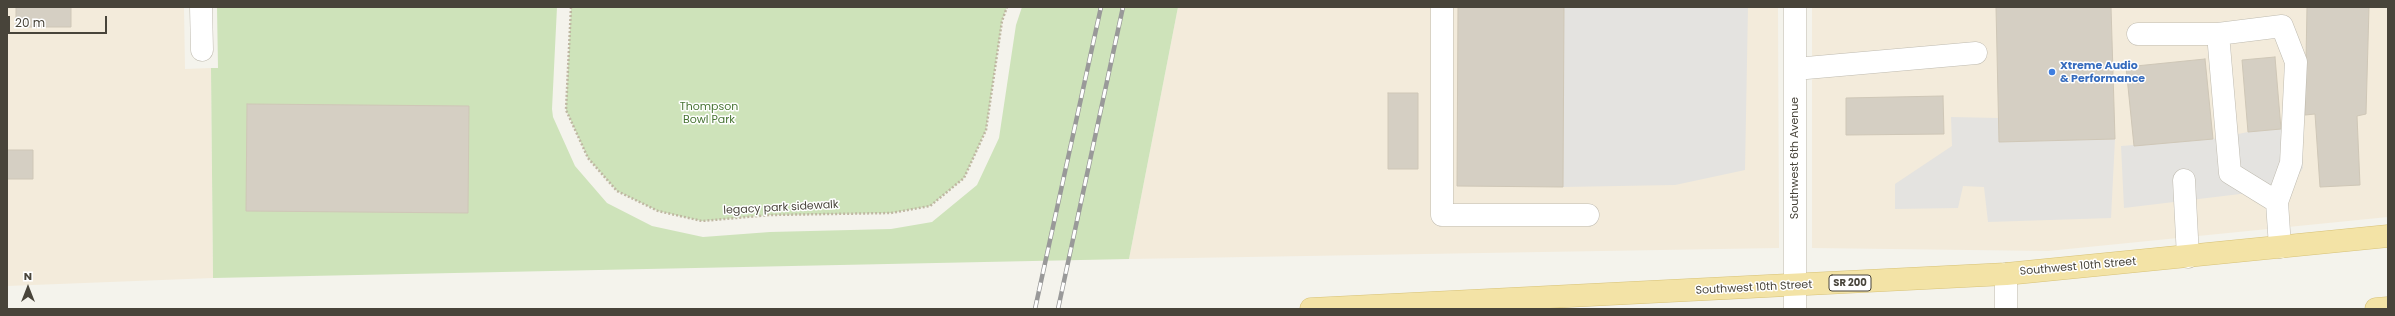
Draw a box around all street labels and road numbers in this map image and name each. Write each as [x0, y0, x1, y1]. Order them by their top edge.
street label: Southwest 6th Avenue [1788, 97, 1802, 219]
street label: legacy park sidewalk [723, 198, 839, 218]
street label: Southwest 10th Street [2019, 255, 2137, 279]
road number: SR 200 [1829, 275, 1871, 291]
street label: Southwest 10th Street [1695, 278, 1813, 298]

